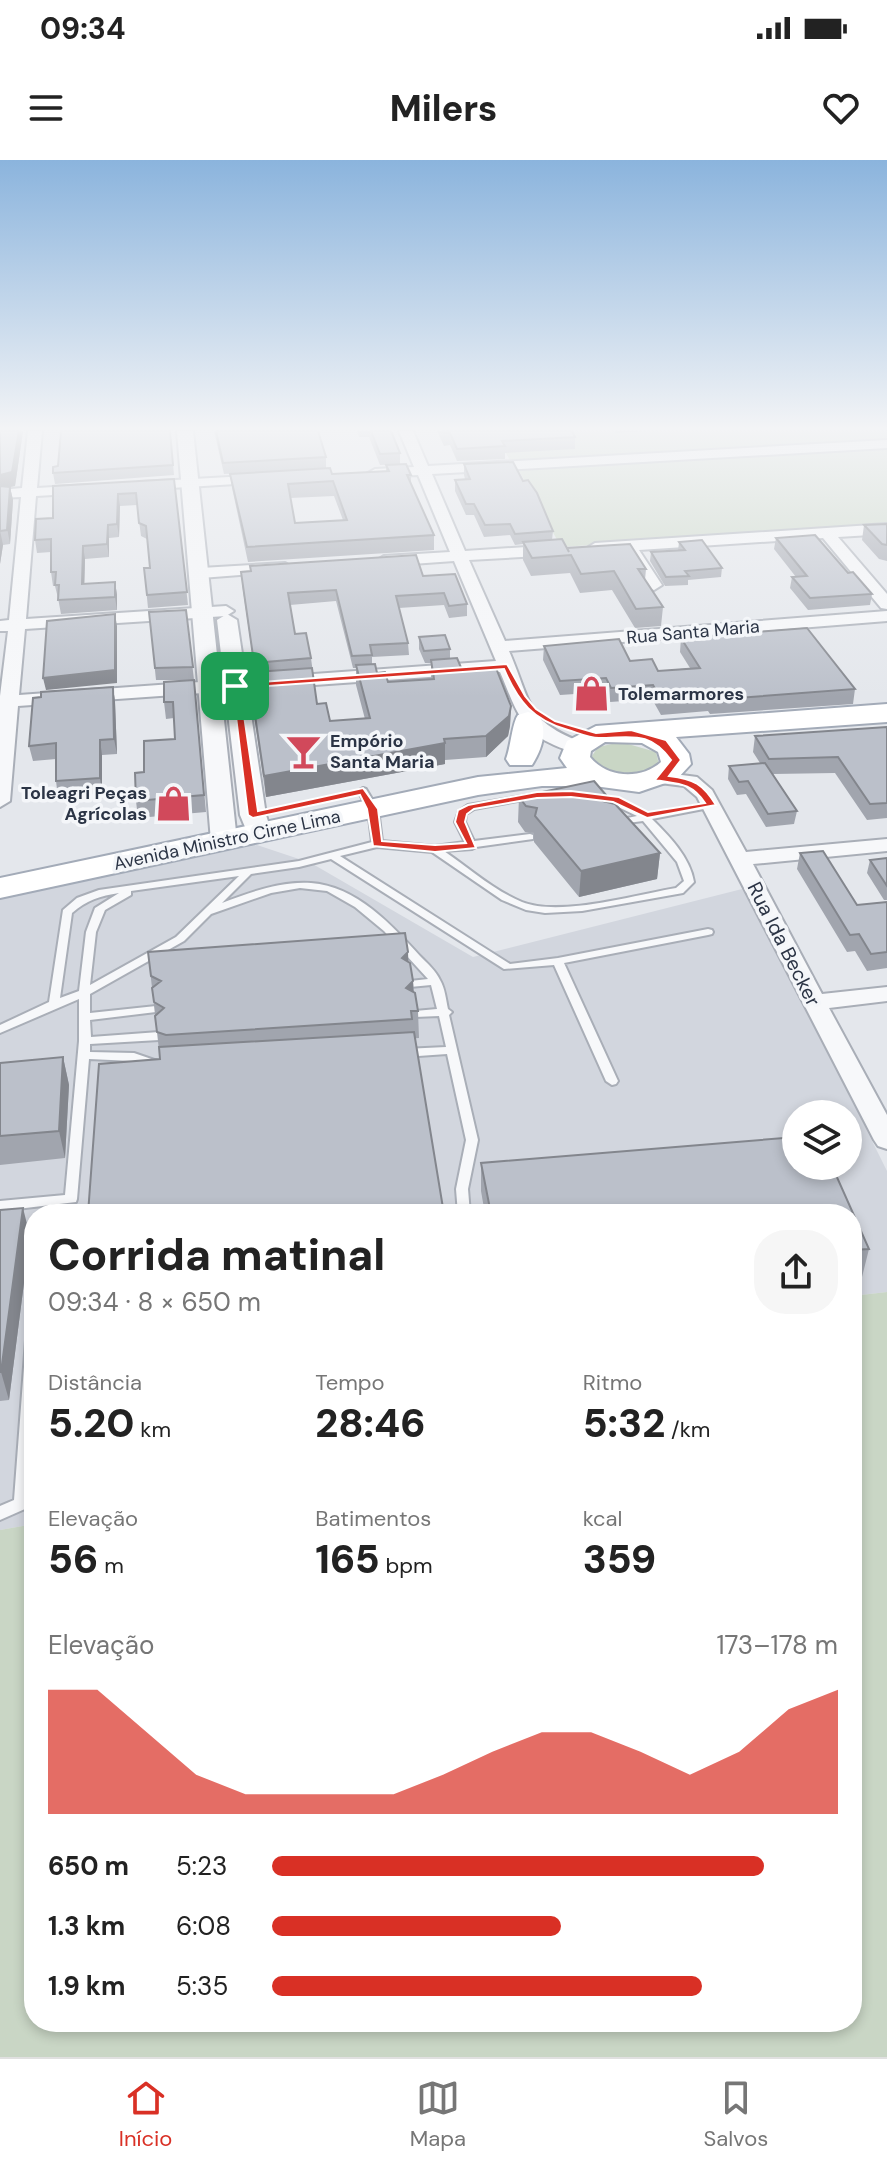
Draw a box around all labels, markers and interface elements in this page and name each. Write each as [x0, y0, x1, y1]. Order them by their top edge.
text: 09:34 [40, 9, 125, 48]
text: Milers [390, 85, 497, 132]
icon: menu [24, 86, 68, 130]
icon: heart [819, 86, 863, 130]
street label: Rua Santa Maria [625, 614, 761, 650]
pin [201, 652, 269, 720]
icon: arrive [213, 664, 257, 708]
shop icon: Tolemarmores [573, 675, 611, 713]
place label: Tolemarmores [618, 682, 744, 706]
place label: Empório Santa Maria [330, 729, 434, 774]
bar icon: Empório Santa Maria [285, 732, 323, 770]
place label: Toleagri Peças Agrícolas [21, 781, 147, 826]
shop icon: Toleagri Peças Agrícolas [154, 784, 192, 822]
street label: Avenida Ministro Cirne Lima [111, 804, 343, 876]
street label: Rua Ida Becker [742, 878, 826, 1010]
map controls [782, 1100, 862, 1180]
button: layers [782, 1100, 862, 1180]
text: Corrida matinal [48, 1226, 385, 1284]
button: share [754, 1230, 838, 1314]
text: 09:34 · 8 × 650 m [48, 1285, 261, 1319]
text: Distância [48, 1368, 142, 1397]
text: Tempo [315, 1368, 385, 1397]
text: Ritmo [583, 1368, 642, 1397]
text: 5.20 [48, 1397, 134, 1449]
text: 28:46 [315, 1397, 426, 1449]
text: 5:32 [583, 1397, 665, 1449]
text: km [134, 1415, 171, 1444]
text: /km [665, 1415, 710, 1444]
text: Elevação [48, 1504, 138, 1533]
text: Batimentos [315, 1504, 431, 1533]
text: kcal [583, 1504, 622, 1533]
text: 56 [48, 1533, 98, 1585]
text: 165 [315, 1533, 380, 1585]
text: 359 [583, 1533, 656, 1585]
text: m [98, 1551, 124, 1580]
text: bpm [380, 1551, 433, 1580]
text: Elevação [48, 1628, 154, 1662]
text: 173–178 m [716, 1628, 838, 1662]
text: 650 m [48, 1849, 129, 1883]
text: 5:23 [176, 1849, 227, 1883]
text: 1.3 km [48, 1909, 125, 1943]
text: 6:08 [176, 1909, 231, 1943]
text: 1.9 km [48, 1969, 125, 2003]
text: 5:35 [176, 1969, 228, 2003]
tab: Início [119, 2076, 172, 2153]
tab: Mapa [410, 2076, 466, 2153]
tab: Salvos [703, 2076, 768, 2153]

